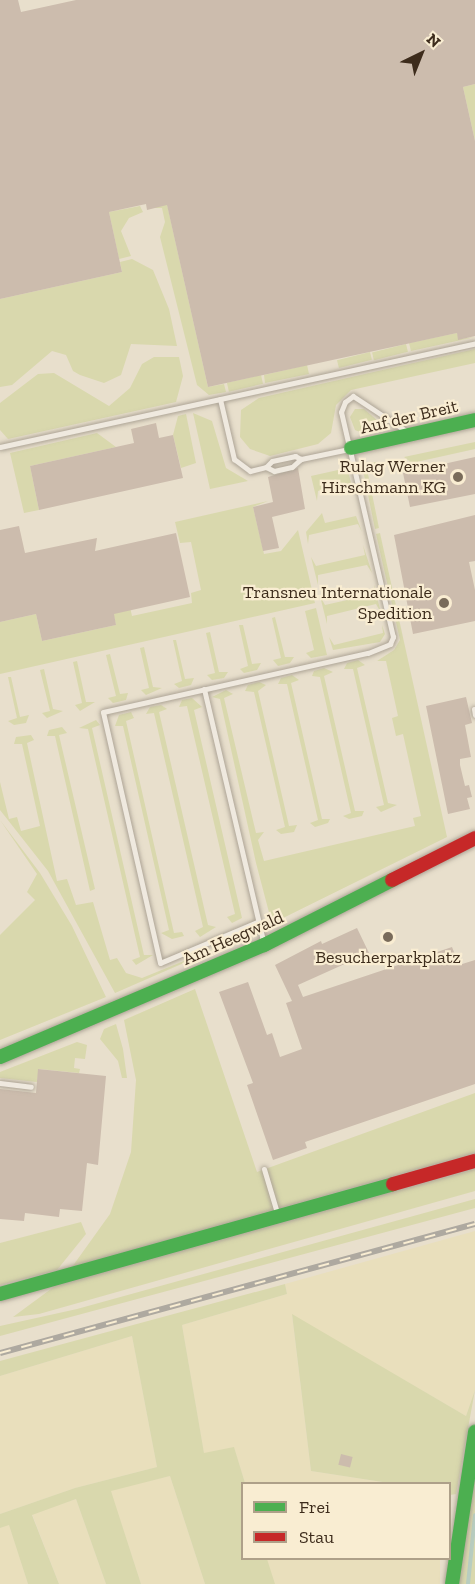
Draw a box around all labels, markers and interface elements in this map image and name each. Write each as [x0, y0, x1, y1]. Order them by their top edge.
north arrow [391, 24, 451, 84]
text: N [423, 29, 445, 52]
street label: Auf der Breit [358, 395, 460, 439]
place label: Rulag Werner Hirschmann KG [321, 456, 446, 498]
marker: Rulag Werner Hirschmann KG [451, 470, 465, 484]
place label: Transneu Internationale Spedition [243, 582, 432, 624]
marker: Transneu Internationale Spedition [437, 596, 451, 610]
street label: Am Heegwald [179, 906, 287, 970]
marker: Besucherparkplatz [381, 930, 395, 944]
place label: Besucherparkplatz [315, 946, 461, 968]
legend [241, 1482, 451, 1560]
text: Frei [299, 1496, 330, 1518]
text: Stau [299, 1526, 334, 1548]

